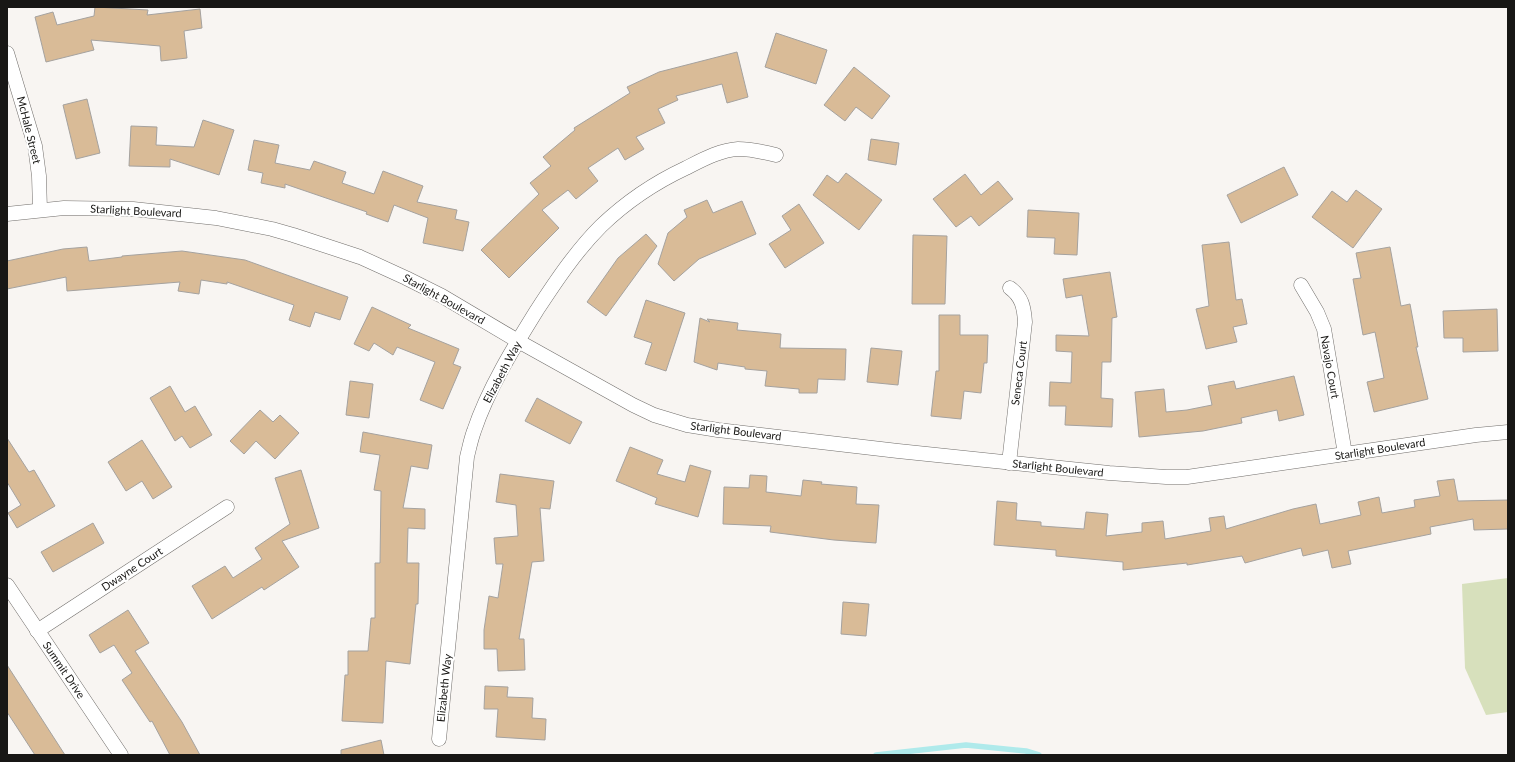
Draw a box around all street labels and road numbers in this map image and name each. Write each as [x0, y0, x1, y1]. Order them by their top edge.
street label: McHale Street [15, 95, 44, 165]
street label: Starlight Boulevard [90, 202, 182, 219]
street label: Starlight Boulevard [401, 271, 487, 326]
street label: Navajo Court [1319, 334, 1342, 400]
street label: Elizabeth Way [480, 338, 524, 405]
street label: Seneca Court [1008, 340, 1029, 406]
street label: Starlight Boulevard [690, 418, 782, 443]
street label: Starlight Boulevard [1334, 435, 1426, 462]
street label: Starlight Boulevard [1012, 456, 1104, 479]
street label: Dwayne Court [99, 544, 165, 593]
street label: Summit Drive [41, 639, 88, 701]
street label: Elizabeth Way [433, 653, 454, 723]

